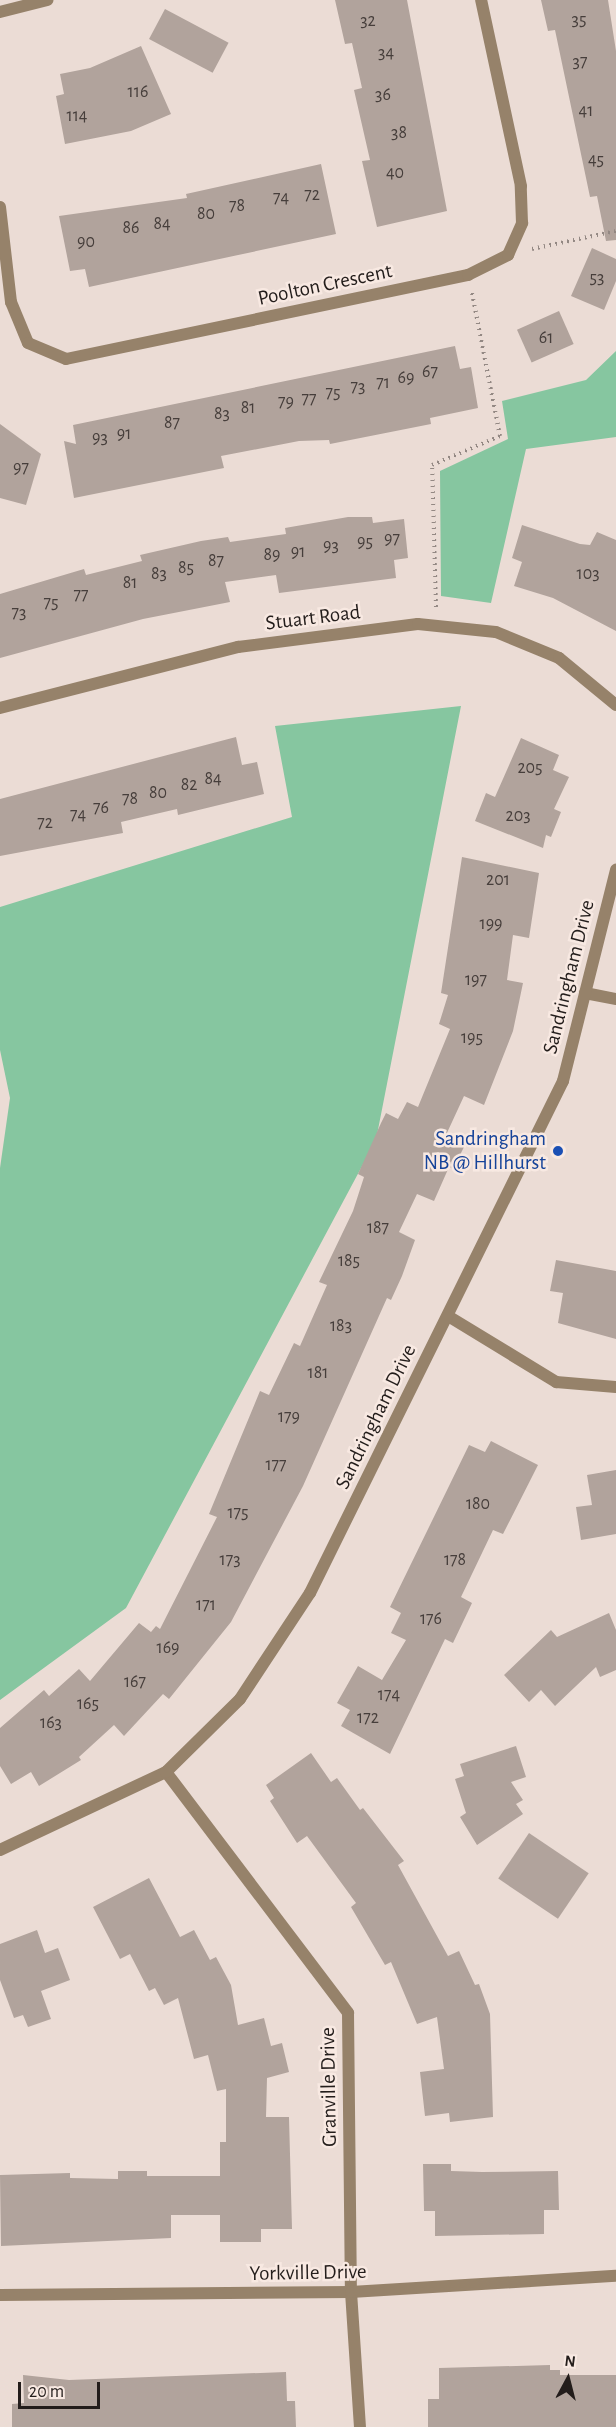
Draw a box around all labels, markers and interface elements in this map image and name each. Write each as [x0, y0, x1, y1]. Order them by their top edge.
house number: 35 [572, 9, 586, 31]
house number: 32 [360, 10, 376, 32]
house number: 34 [378, 42, 394, 64]
house number: 37 [573, 51, 587, 73]
house number: 116 [128, 81, 148, 103]
house number: 36 [375, 84, 391, 106]
house number: 41 [579, 100, 593, 122]
house number: 114 [66, 105, 88, 127]
house number: 38 [391, 122, 407, 144]
house number: 45 [588, 149, 604, 171]
house number: 40 [386, 162, 404, 184]
house number: 72 [304, 184, 320, 206]
house number: 74 [273, 187, 289, 209]
house number: 78 [229, 195, 245, 217]
house number: 80 [197, 203, 215, 225]
house number: 84 [153, 213, 171, 235]
house number: 86 [123, 217, 139, 239]
house number: 90 [77, 231, 95, 253]
street label: Poolton Crescent [256, 258, 394, 312]
house number: 53 [590, 267, 604, 289]
house number: 61 [539, 327, 553, 349]
house number: 67 [422, 361, 438, 383]
house number: 69 [398, 367, 414, 389]
house number: 71 [376, 372, 390, 394]
house number: 73 [351, 376, 365, 398]
house number: 75 [325, 382, 341, 404]
house number: 77 [301, 388, 317, 410]
house number: 79 [278, 391, 294, 413]
house number: 81 [241, 397, 255, 419]
house number: 83 [214, 403, 230, 425]
house number: 87 [164, 412, 180, 434]
house number: 91 [117, 423, 131, 445]
house number: 93 [92, 427, 108, 449]
house number: 97 [13, 457, 29, 479]
house number: 97 [384, 528, 400, 550]
house number: 95 [357, 531, 373, 553]
house number: 93 [323, 535, 339, 557]
house number: 91 [291, 541, 305, 563]
house number: 89 [264, 544, 280, 566]
house number: 87 [208, 550, 224, 572]
house number: 85 [178, 557, 194, 579]
house number: 83 [151, 563, 167, 585]
house number: 103 [576, 563, 600, 585]
house number: 81 [123, 572, 137, 594]
house number: 77 [73, 584, 89, 606]
house number: 75 [43, 592, 59, 614]
street label: Stuart Road [264, 600, 362, 636]
house number: 73 [12, 602, 26, 624]
house number: 205 [517, 757, 543, 779]
house number: 84 [204, 768, 222, 790]
house number: 82 [181, 774, 197, 796]
house number: 80 [149, 782, 167, 804]
house number: 78 [122, 788, 138, 810]
house number: 76 [93, 797, 109, 819]
house number: 74 [70, 804, 86, 826]
house number: 203 [505, 805, 531, 827]
house number: 72 [37, 812, 53, 834]
house number: 201 [486, 869, 510, 891]
street label: Sandringham Drive [538, 897, 600, 1057]
house number: 199 [479, 913, 503, 935]
house number: 197 [465, 969, 487, 991]
house number: 195 [461, 1027, 483, 1049]
place label: Sandringham NB @ Hillhurst [424, 1126, 546, 1176]
marker: Sandringham NB @ Hillhurst [551, 1144, 565, 1158]
house number: 187 [367, 1217, 389, 1239]
house number: 185 [338, 1250, 360, 1272]
house number: 183 [330, 1315, 352, 1337]
street label: Sandringham Drive [330, 1340, 422, 1494]
house number: 181 [308, 1362, 328, 1384]
house number: 179 [278, 1406, 300, 1428]
house number: 177 [265, 1454, 287, 1476]
house number: 180 [466, 1493, 490, 1515]
house number: 175 [227, 1502, 249, 1524]
house number: 173 [219, 1549, 241, 1571]
house number: 178 [444, 1549, 466, 1571]
house number: 171 [196, 1594, 216, 1616]
house number: 176 [420, 1608, 442, 1630]
house number: 169 [156, 1637, 180, 1659]
house number: 167 [124, 1671, 146, 1693]
house number: 174 [378, 1684, 400, 1706]
house number: 165 [77, 1693, 99, 1715]
house number: 172 [357, 1707, 379, 1729]
house number: 163 [40, 1712, 62, 1734]
street label: Granville Drive [315, 2027, 343, 2147]
street label: Yorkville Drive [249, 2259, 367, 2287]
north arrow [538, 2349, 598, 2409]
text: N [564, 2353, 577, 2370]
scale bar [21, 2370, 104, 2408]
text: 20 m [29, 2383, 64, 2401]

